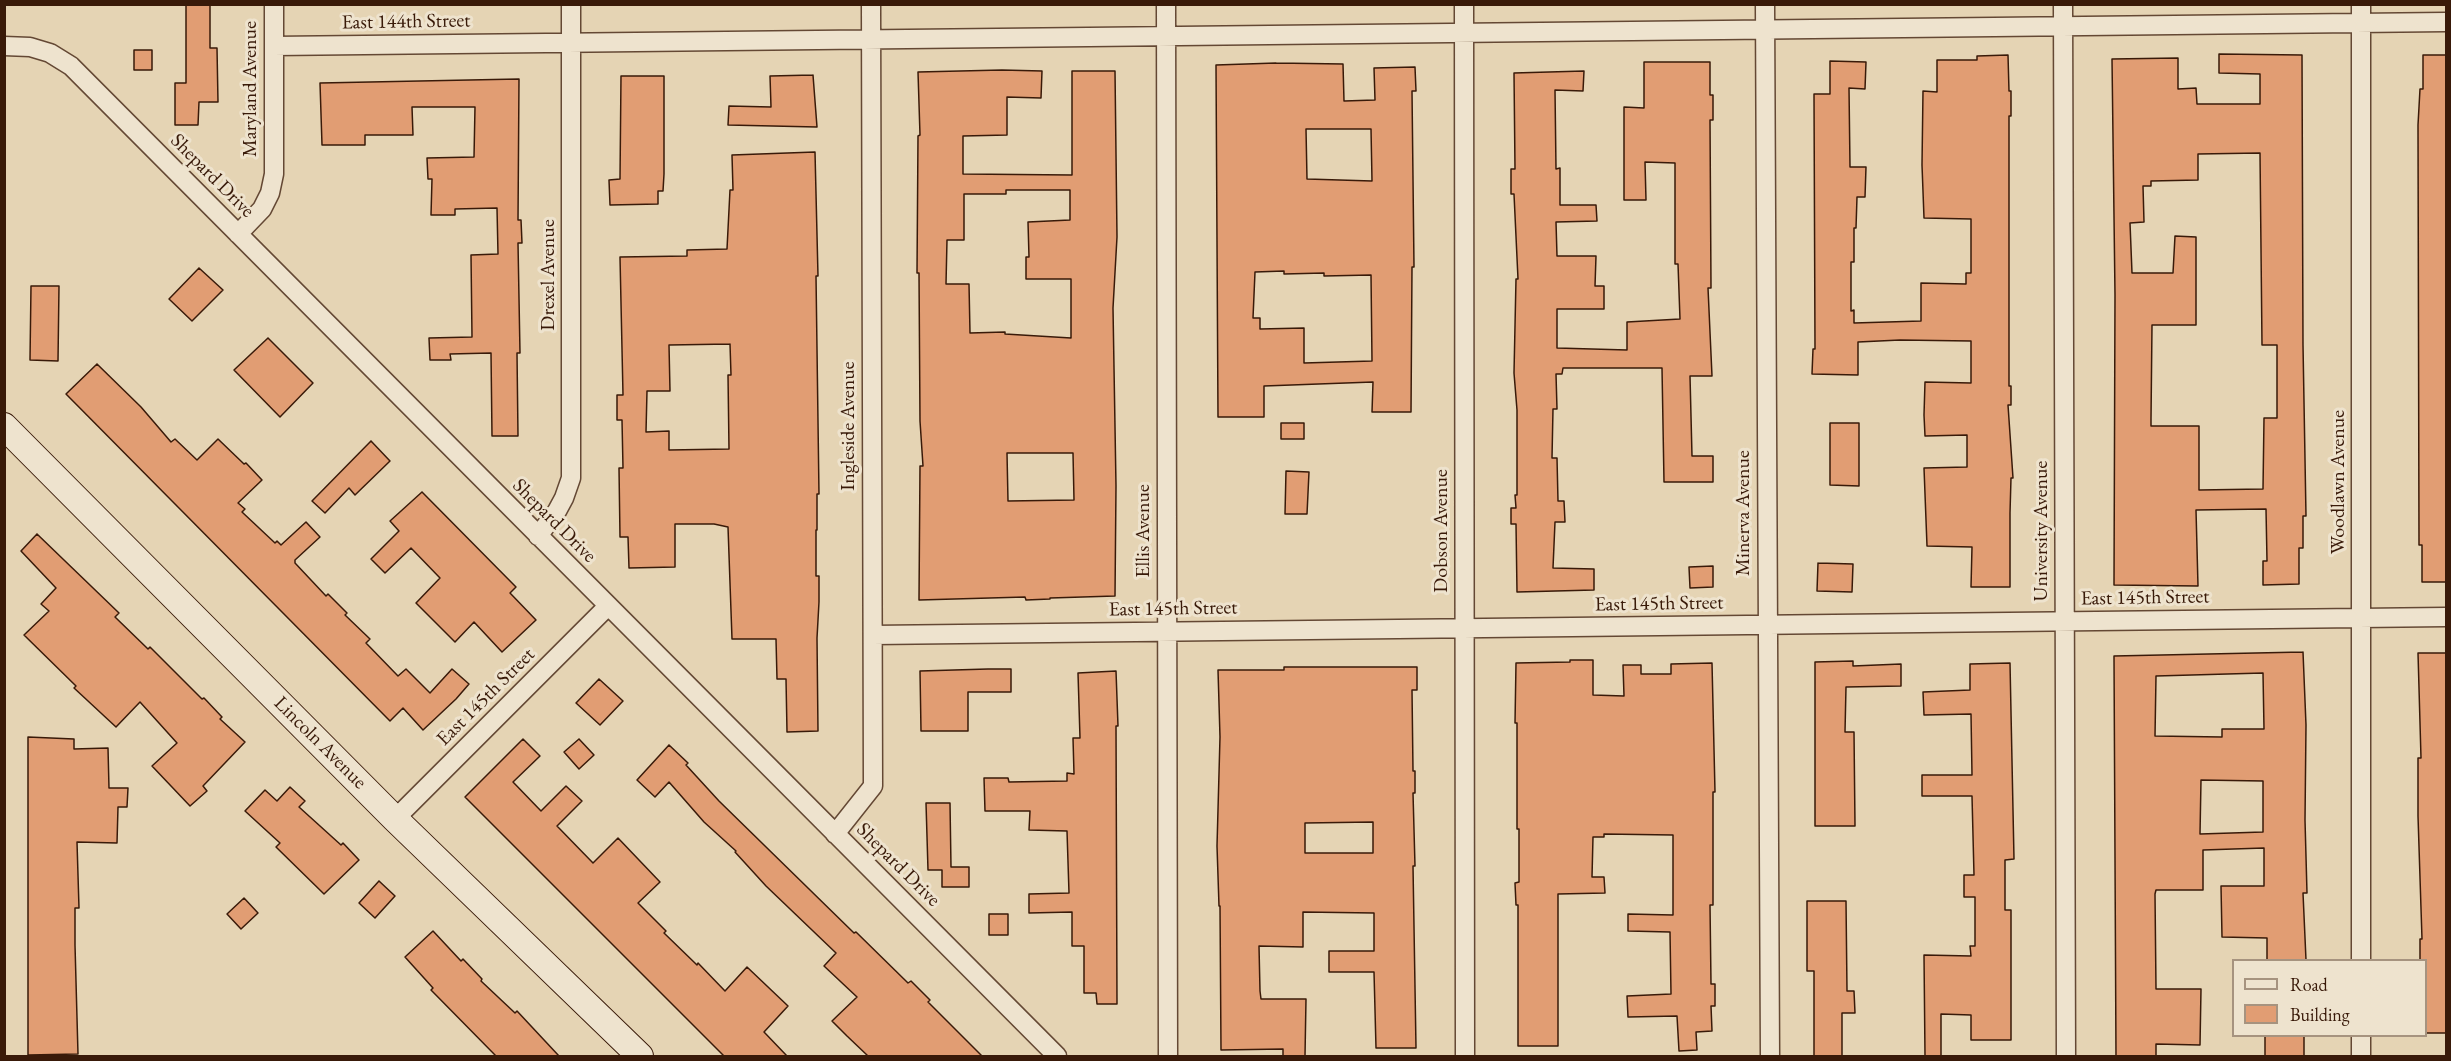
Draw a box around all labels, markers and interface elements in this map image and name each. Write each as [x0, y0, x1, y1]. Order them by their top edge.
street label: East 144th Street [341, 9, 471, 35]
street label: Maryland Avenue [239, 21, 263, 157]
street label: Shepard Drive [165, 129, 259, 223]
street label: Drexel Avenue [537, 219, 561, 331]
street label: Ingleside Avenue [837, 361, 861, 491]
street label: Woodlawn Avenue [2327, 410, 2351, 554]
street label: Minerva Avenue [1732, 450, 1756, 576]
street label: University Avenue [2030, 461, 2054, 601]
street label: Dobson Avenue [1430, 469, 1454, 593]
street label: Shepard Drive [507, 474, 601, 568]
street label: Ellis Avenue [1132, 484, 1156, 578]
street label: East 145th Street [2080, 585, 2210, 611]
street label: East 145th Street [1594, 591, 1724, 617]
street label: East 145th Street [1108, 596, 1238, 622]
street label: East 145th Street [432, 643, 540, 751]
street label: Lincoln Avenue [269, 692, 371, 794]
street label: Shepard Drive [851, 818, 945, 912]
legend [2232, 959, 2427, 1037]
text: Road [2290, 973, 2328, 996]
text: Building [2290, 1003, 2350, 1026]

